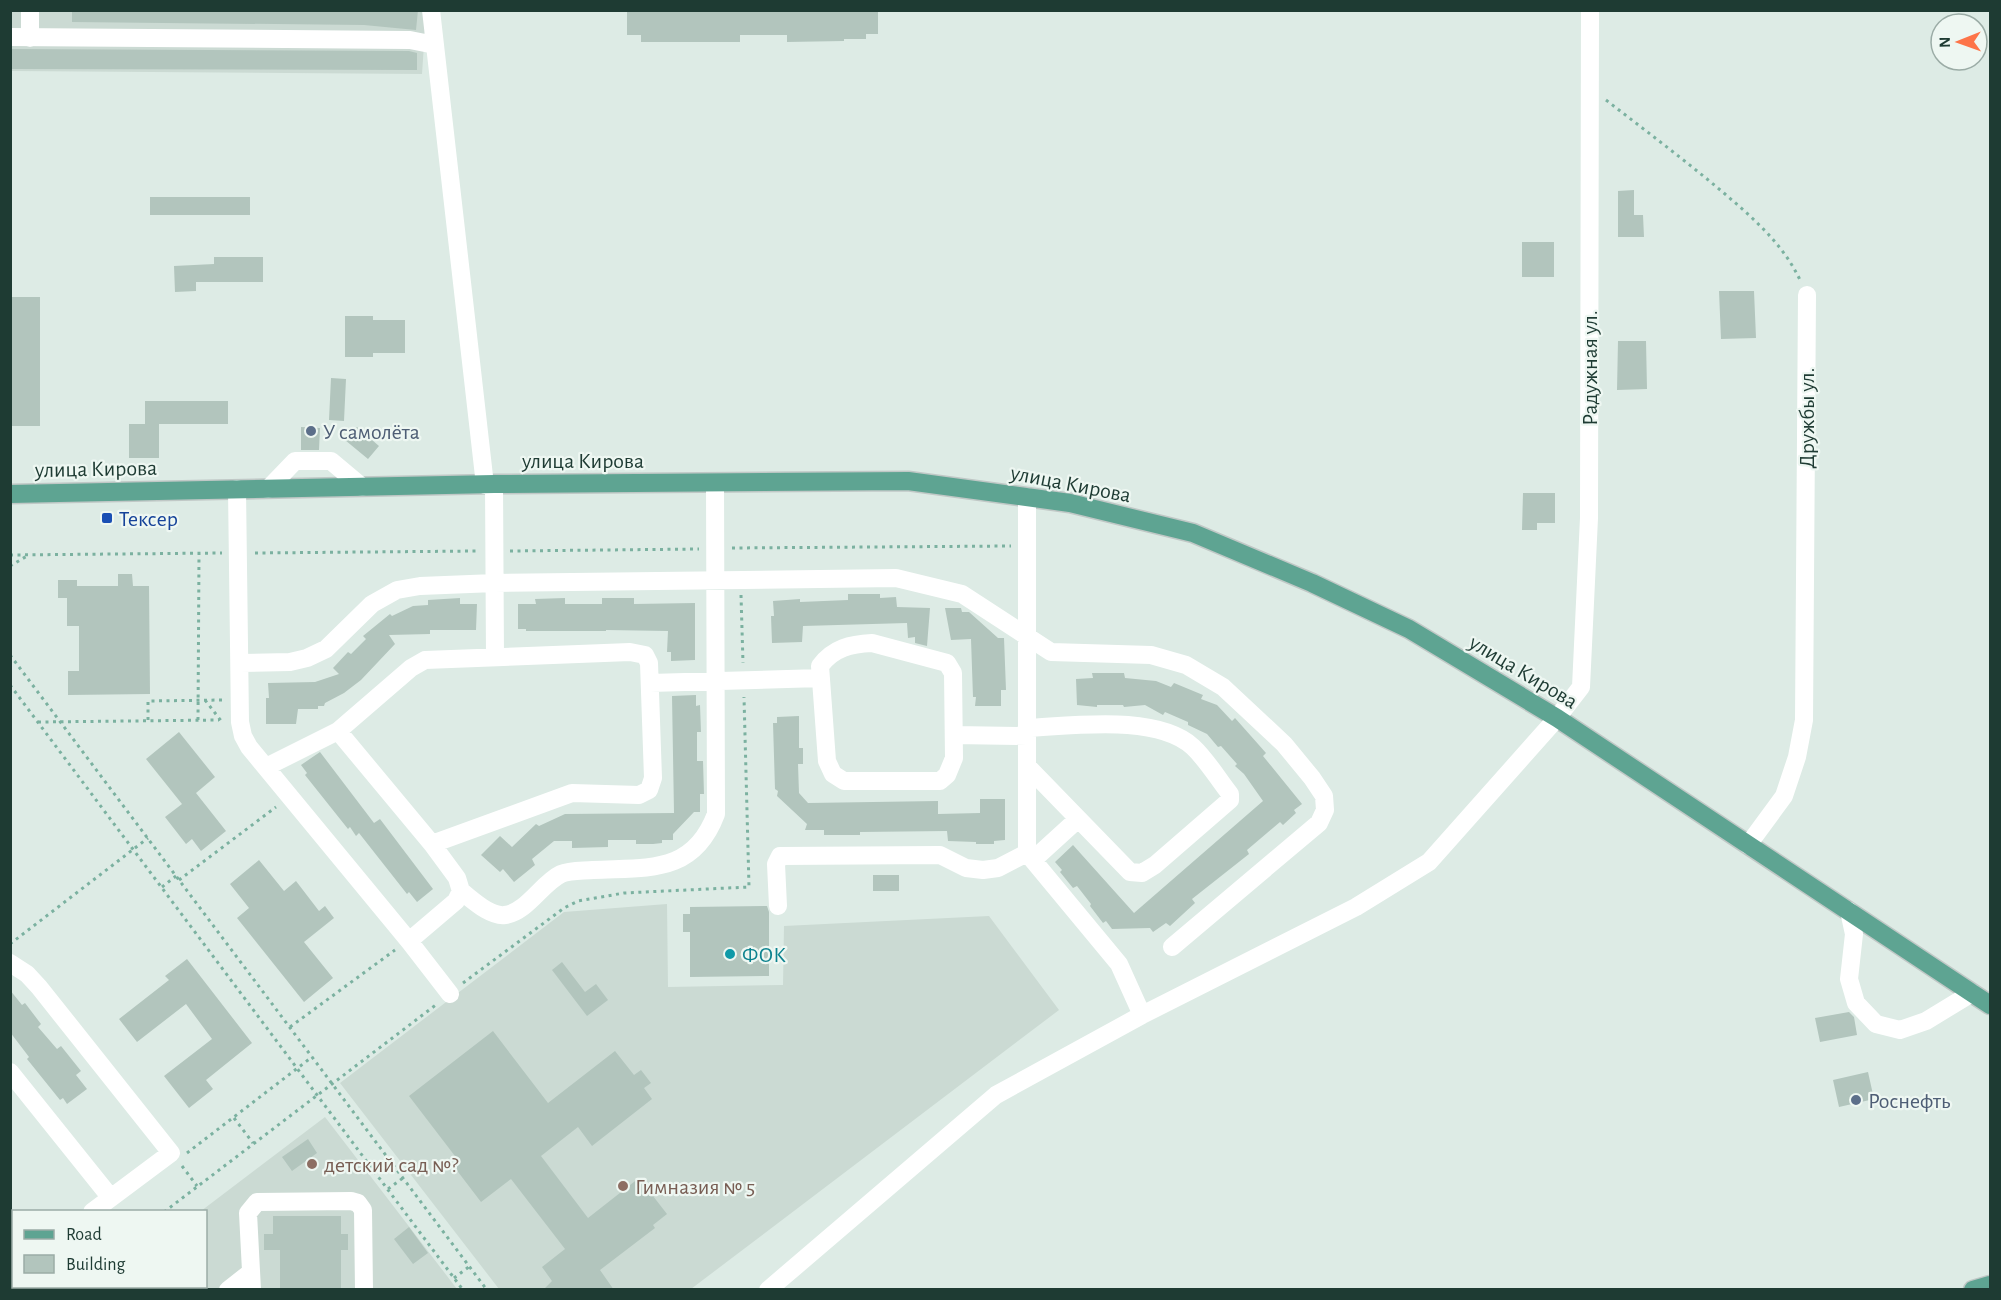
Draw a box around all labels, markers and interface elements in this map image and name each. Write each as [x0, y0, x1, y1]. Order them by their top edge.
north arrow [1929, 12, 1989, 72]
text: N [1937, 37, 1953, 48]
street label: Радужная ул. [1579, 310, 1601, 426]
street label: Дружбы ул. [1796, 368, 1818, 468]
place label: У самолёта [323, 421, 420, 443]
marker: У самолёта [304, 424, 318, 438]
street label: улица Кирова [521, 450, 644, 472]
street label: улица Кирова [34, 457, 157, 481]
street label: улица Кирова [1008, 461, 1133, 506]
place label: Тексер [119, 508, 178, 530]
marker: Тексер [100, 511, 114, 525]
street label: улица Кирова [1465, 630, 1581, 713]
place label: ФОК [742, 944, 786, 966]
marker: ФОК [723, 947, 737, 961]
place label: Роснефть [1868, 1090, 1951, 1112]
marker: Роснефть [1849, 1093, 1863, 1107]
place label: детский сад №? [324, 1154, 459, 1176]
marker: детский сад №? [305, 1157, 319, 1171]
place label: Гимназия № 5 [635, 1176, 755, 1198]
marker: Гимназия № 5 [616, 1179, 630, 1193]
legend [12, 1210, 207, 1288]
text: Road [66, 1226, 102, 1244]
text: Building [66, 1256, 126, 1274]

